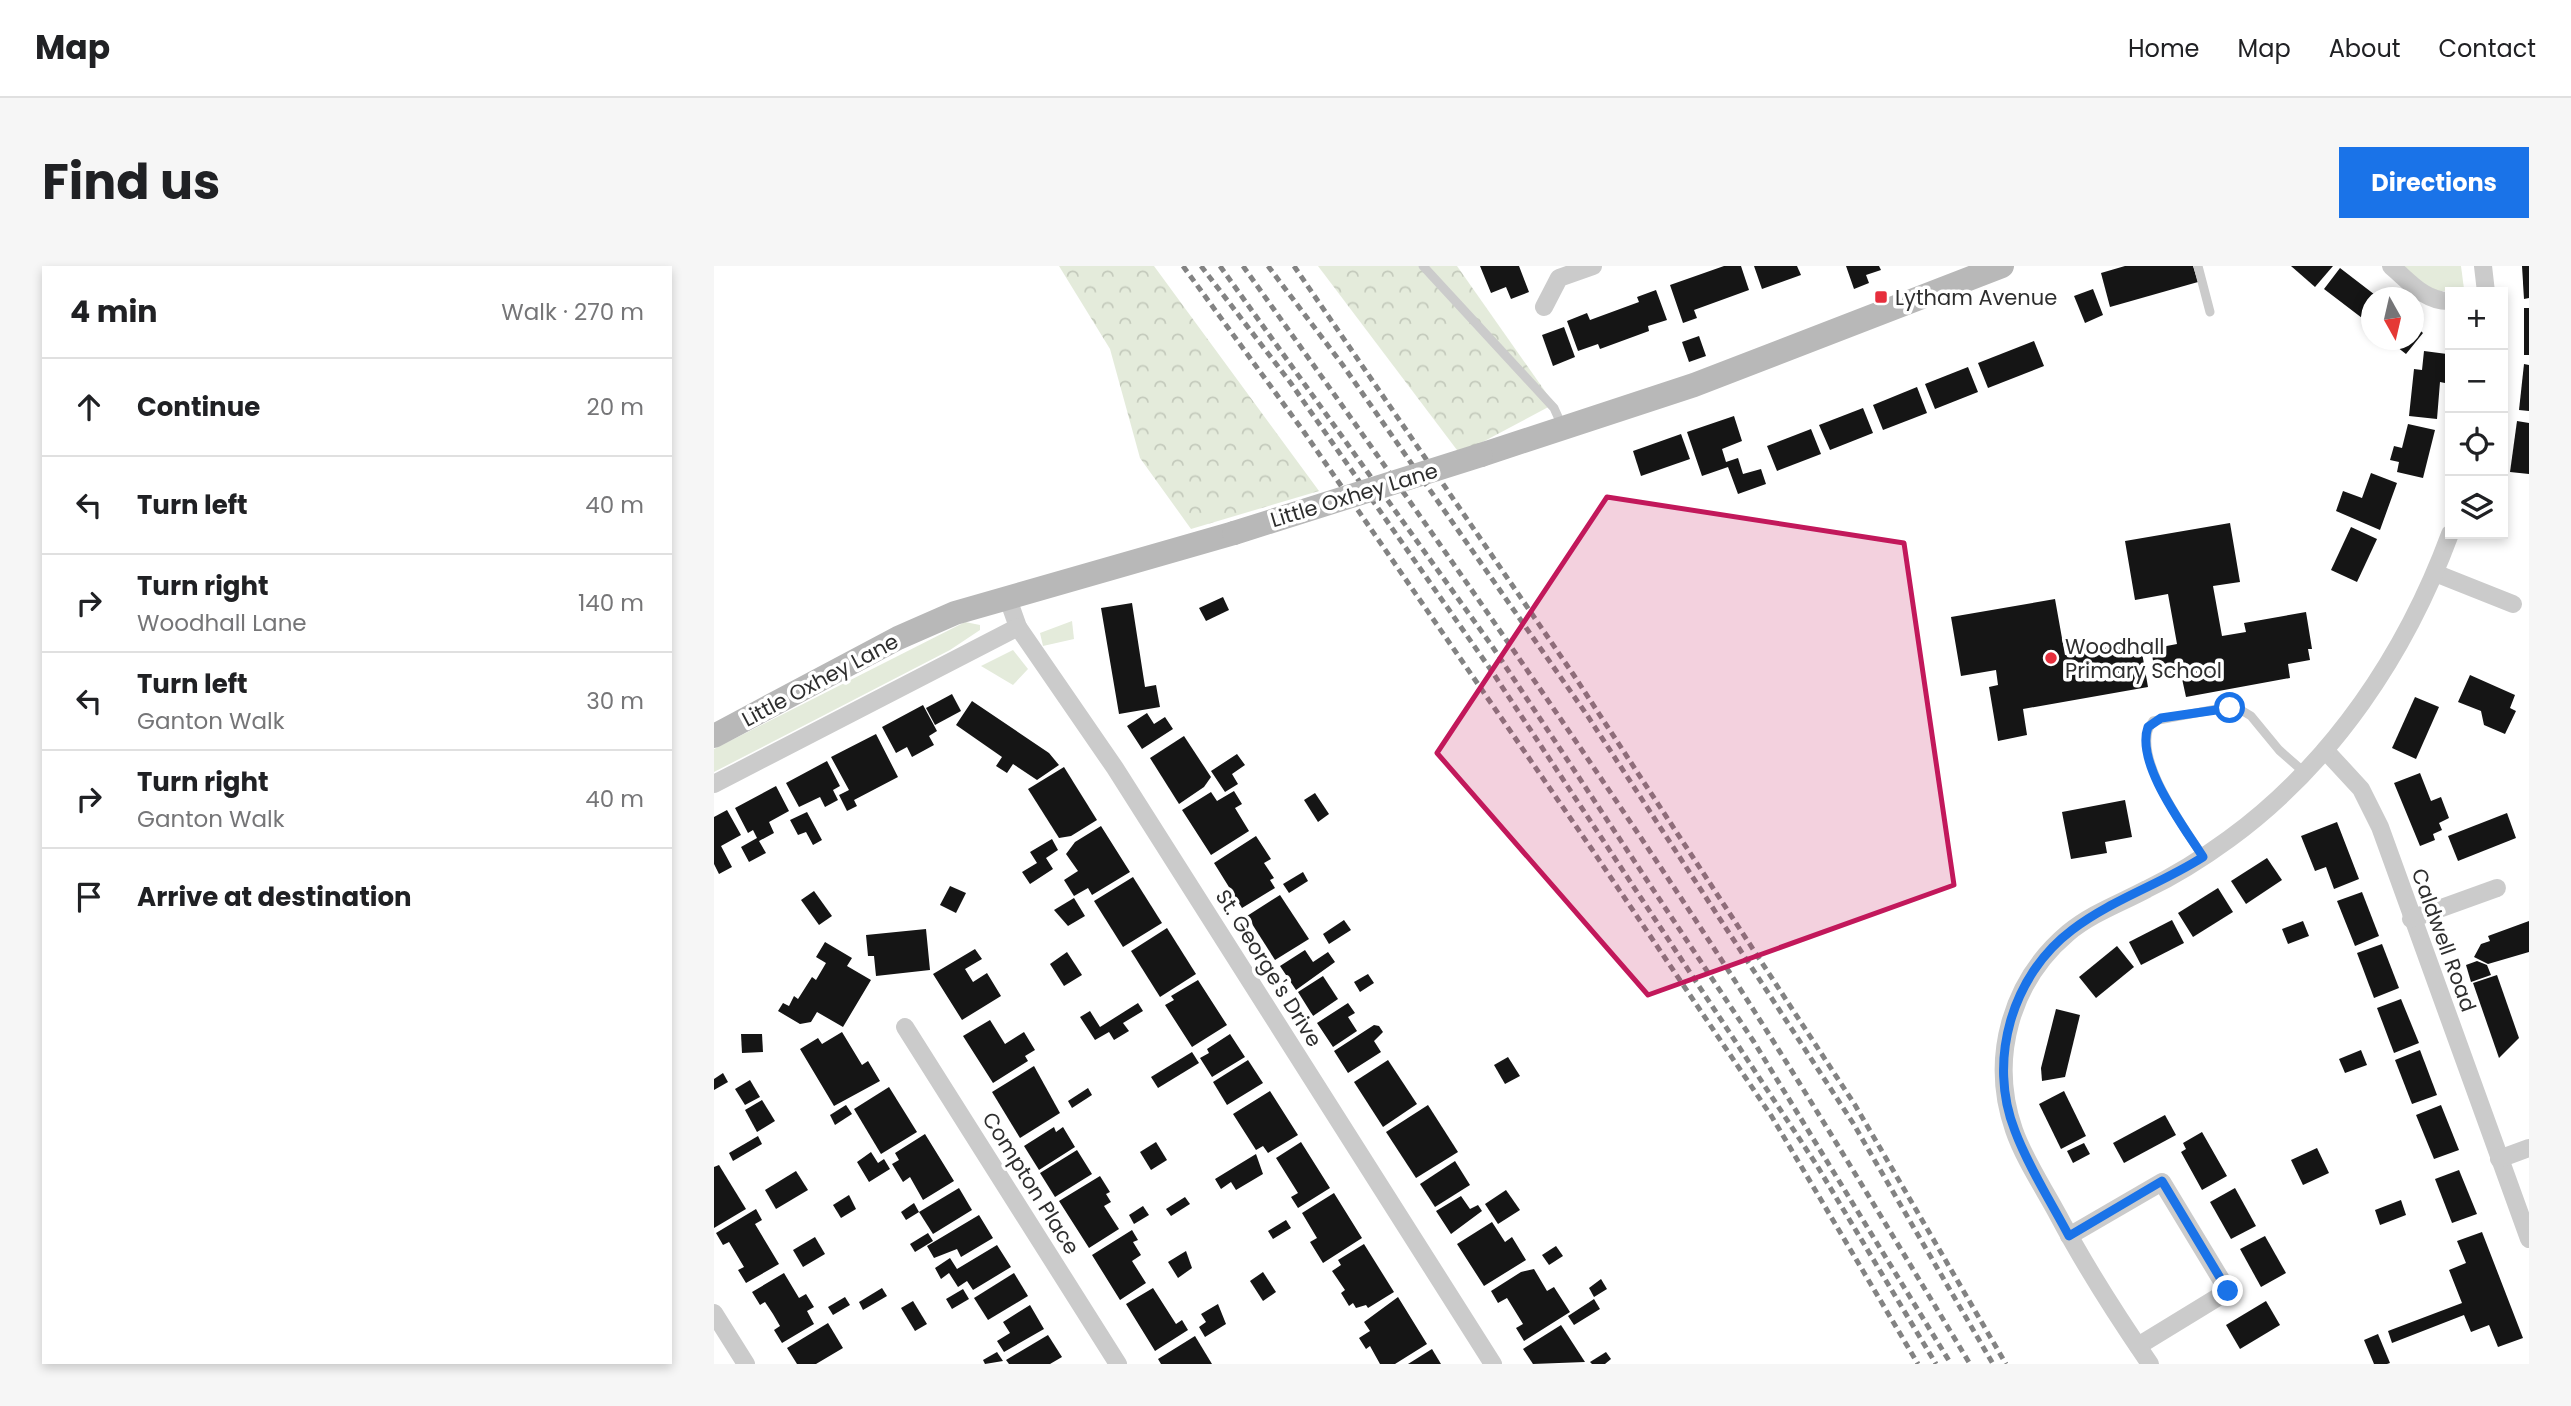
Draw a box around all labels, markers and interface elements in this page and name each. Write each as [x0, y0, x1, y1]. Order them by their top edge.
text: Map [35, 24, 110, 71]
text: Home [2128, 32, 2200, 65]
text: Map [2238, 32, 2291, 65]
text: About [2329, 32, 2400, 65]
text: Contact [2438, 32, 2536, 65]
button: Directions [2339, 147, 2529, 218]
text: Find us [42, 148, 220, 216]
place label: Lytham Avenue [1895, 283, 2057, 312]
north arrow [2361, 287, 2424, 350]
map controls [2445, 287, 2508, 539]
button: + [2445, 287, 2508, 350]
marker: Lytham Avenue [1873, 289, 1889, 305]
text: 4 min [70, 290, 158, 333]
text: Walk · 270 m [501, 296, 644, 328]
button: − [2445, 350, 2508, 413]
icon: ahead [70, 388, 108, 426]
text: Continue [137, 389, 260, 425]
text: 20 m [586, 391, 644, 423]
button: locate [2445, 413, 2508, 476]
street label: Little Oxhey Lane [1267, 456, 1441, 534]
button: layers [2445, 476, 2508, 539]
icon: left [70, 486, 108, 524]
text: Turn left [137, 487, 248, 523]
text: 40 m [585, 489, 644, 521]
text: Turn right [137, 568, 269, 604]
icon: right [70, 584, 108, 622]
text: 140 m [578, 587, 644, 619]
text: Woodhall Lane [137, 607, 307, 639]
street label: Little Oxhey Lane [737, 626, 903, 734]
place label: Woodhall Primary School [2065, 632, 2222, 685]
marker: Woodhall Primary School [2043, 650, 2059, 666]
text: Turn left [137, 666, 248, 702]
icon: left [70, 682, 108, 720]
text: 30 m [586, 685, 644, 717]
route start [2214, 692, 2245, 723]
text: Ganton Walk [137, 705, 285, 737]
text: Turn right [137, 764, 269, 800]
icon: right [70, 780, 108, 818]
text: 40 m [585, 783, 644, 815]
text: Ganton Walk [137, 803, 285, 835]
street label: Caldwell Road [2405, 864, 2483, 1016]
icon: arrive [70, 878, 108, 916]
text: Arrive at destination [137, 879, 412, 915]
street label: St. George's Drive [1209, 884, 1329, 1052]
street label: Compton Place [976, 1106, 1086, 1260]
route end [2212, 1275, 2243, 1306]

